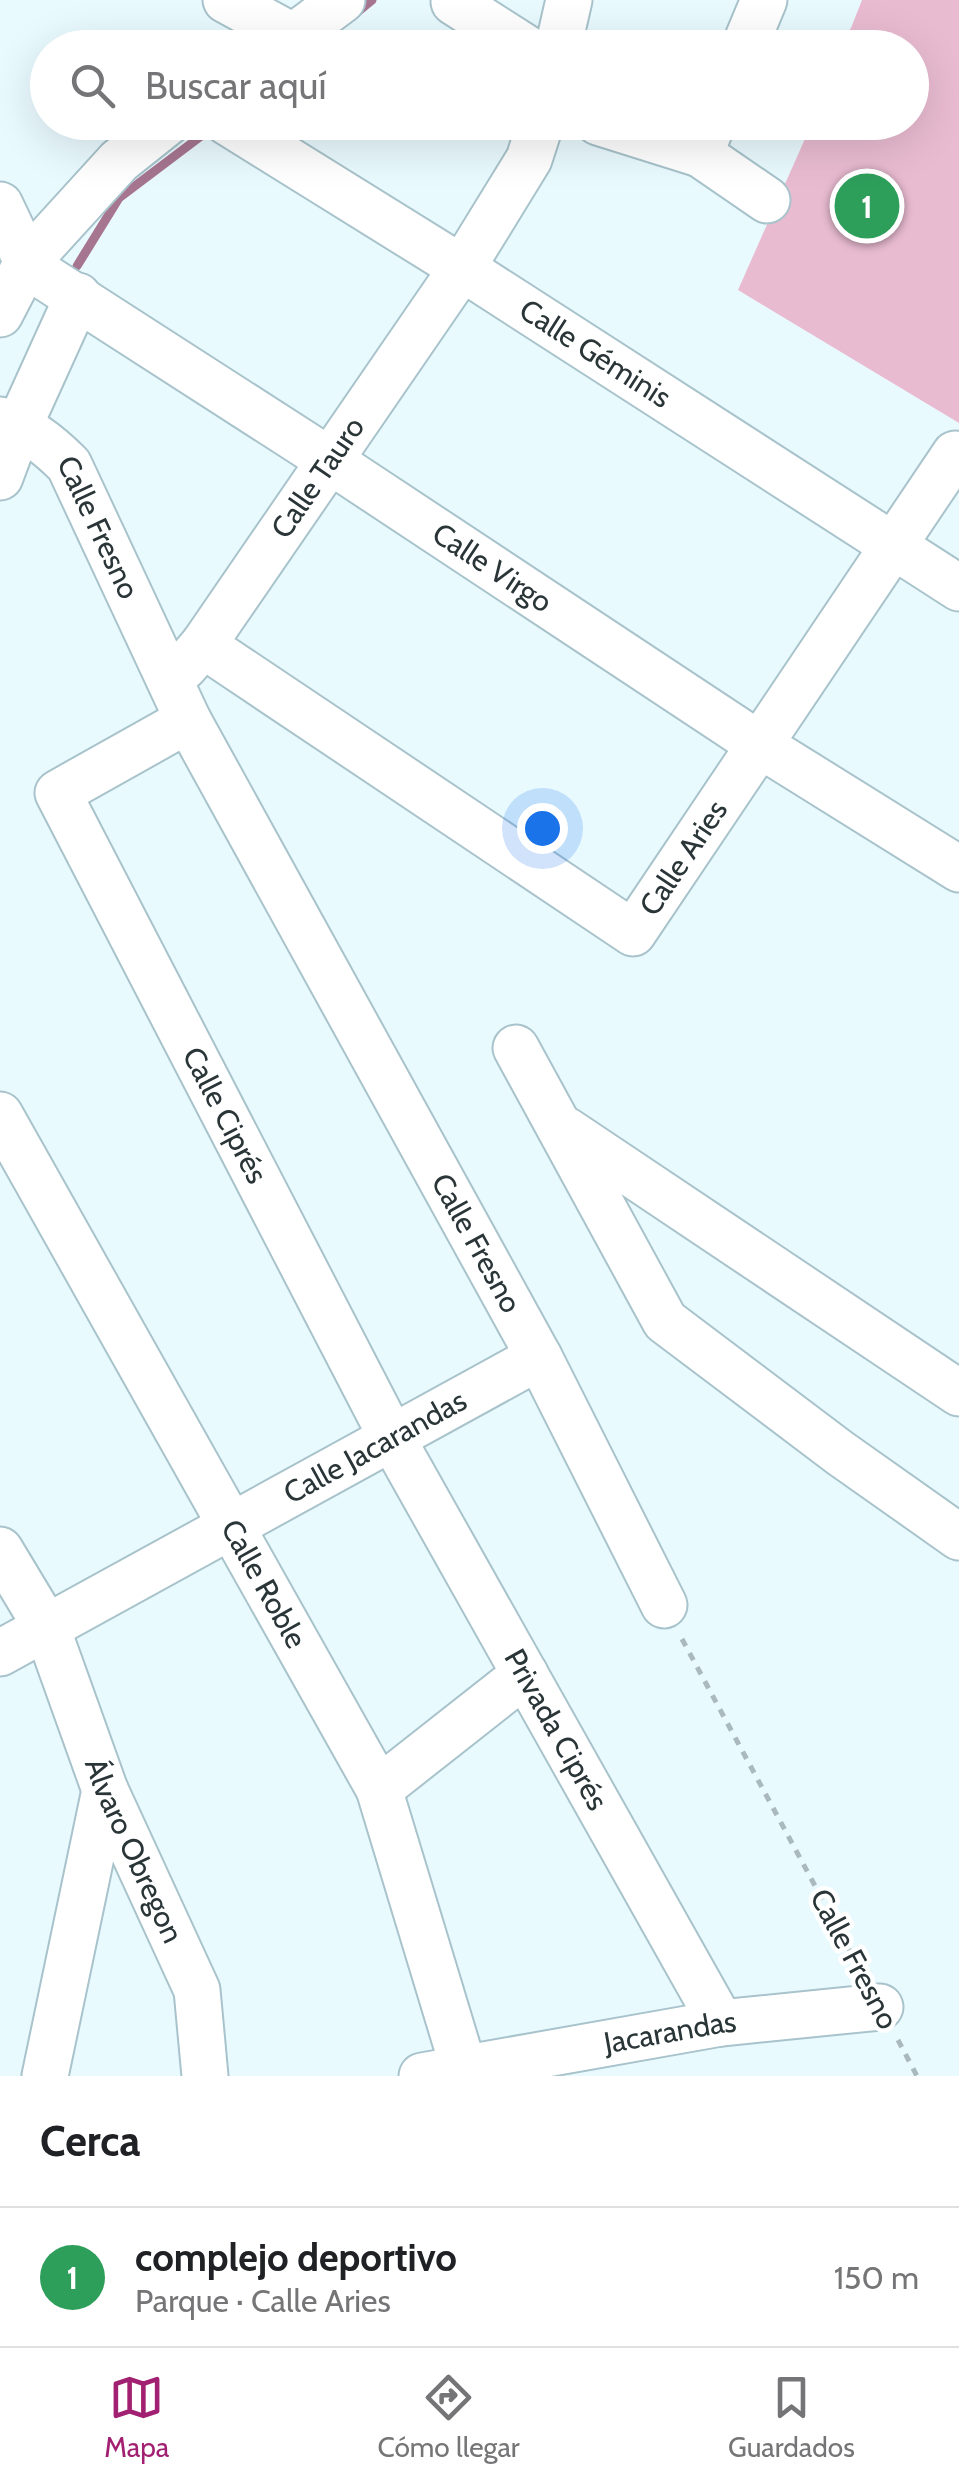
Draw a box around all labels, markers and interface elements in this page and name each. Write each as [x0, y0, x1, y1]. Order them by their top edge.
search box [30, 30, 929, 140]
icon: search [65, 58, 120, 113]
text: Buscar aquí [145, 62, 327, 109]
pin: 1 [834, 168, 900, 244]
street label: Calle Géminis [513, 291, 678, 416]
street label: Calle Tauro [263, 410, 372, 545]
street label: Calle Fresno [49, 450, 148, 604]
street label: Calle Virgo [426, 515, 559, 620]
street label: Calle Aries [631, 793, 735, 922]
your location [517, 803, 568, 854]
street label: Calle Ciprés [175, 1041, 276, 1189]
street label: Calle Fresno [423, 1167, 530, 1319]
street label: Calle Jacarandas [277, 1382, 473, 1512]
street label: Calle Roble [213, 1513, 315, 1655]
street label: Privada Ciprés [496, 1642, 616, 1816]
street label: Álvaro Obregon [77, 1753, 192, 1949]
street label: Calle Fresno [802, 1882, 907, 2035]
street label: Jacarandas [600, 2003, 738, 2062]
text: Cerca [40, 2115, 140, 2167]
text: complejo deportivo [135, 2234, 457, 2281]
text: 1 [67, 2258, 78, 2297]
text: 150 m [834, 2258, 919, 2297]
text: Parque · Calle Aries [135, 2281, 391, 2320]
tab: Mapa [104, 2370, 169, 2464]
tab: Cómo llegar [378, 2370, 520, 2464]
tab: Guardados [728, 2370, 855, 2464]

